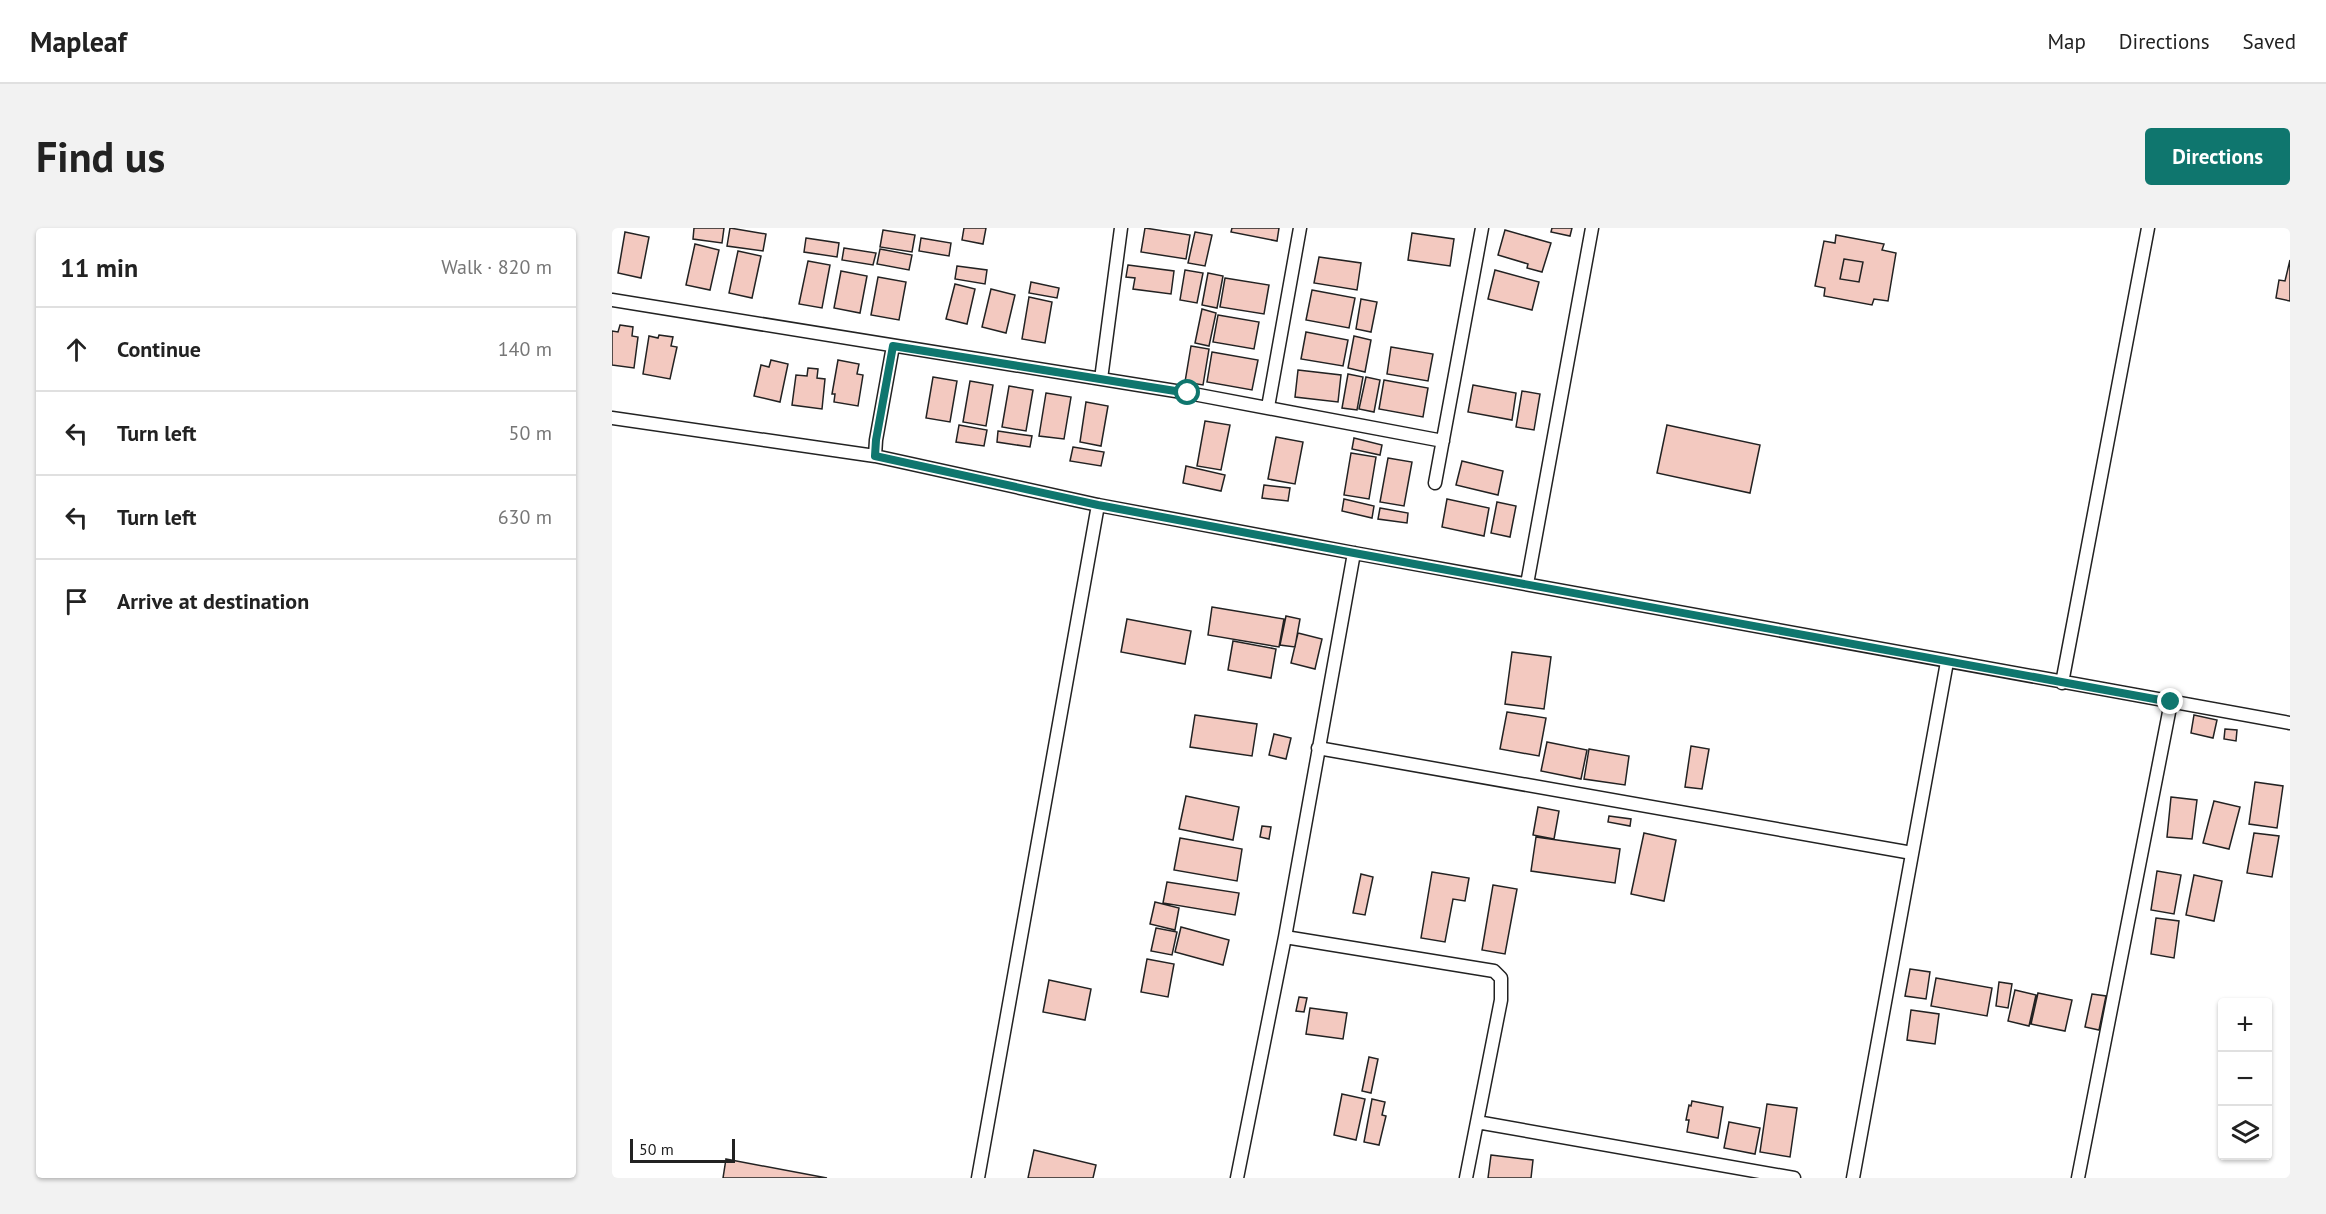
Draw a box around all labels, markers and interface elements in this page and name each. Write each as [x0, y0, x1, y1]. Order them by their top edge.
text: Mapleaf [30, 23, 127, 60]
text: Map [2047, 28, 2086, 55]
text: Directions [2119, 28, 2210, 55]
text: Saved [2243, 28, 2296, 55]
button: Directions [2145, 128, 2290, 185]
text: Find us [36, 129, 165, 184]
text: 11 min [60, 251, 138, 284]
text: Walk · 820 m [441, 254, 552, 280]
icon: ahead [60, 333, 93, 366]
text: Continue [117, 335, 201, 363]
text: 140 m [498, 336, 552, 362]
route start [1174, 379, 1200, 405]
icon: left [60, 417, 93, 450]
text: Turn left [117, 419, 197, 447]
text: 50 m [509, 420, 552, 446]
icon: left [60, 501, 93, 534]
text: Turn left [117, 503, 197, 531]
text: 630 m [498, 504, 552, 530]
icon: arrive [60, 585, 93, 618]
text: Arrive at destination [117, 587, 309, 615]
route end [2157, 688, 2183, 714]
map controls [2218, 998, 2272, 1160]
button: + [2218, 998, 2272, 1052]
button: − [2218, 1052, 2272, 1106]
button: layers [2218, 1106, 2272, 1160]
scale bar [630, 1136, 735, 1164]
text: 50 m [639, 1139, 674, 1159]

